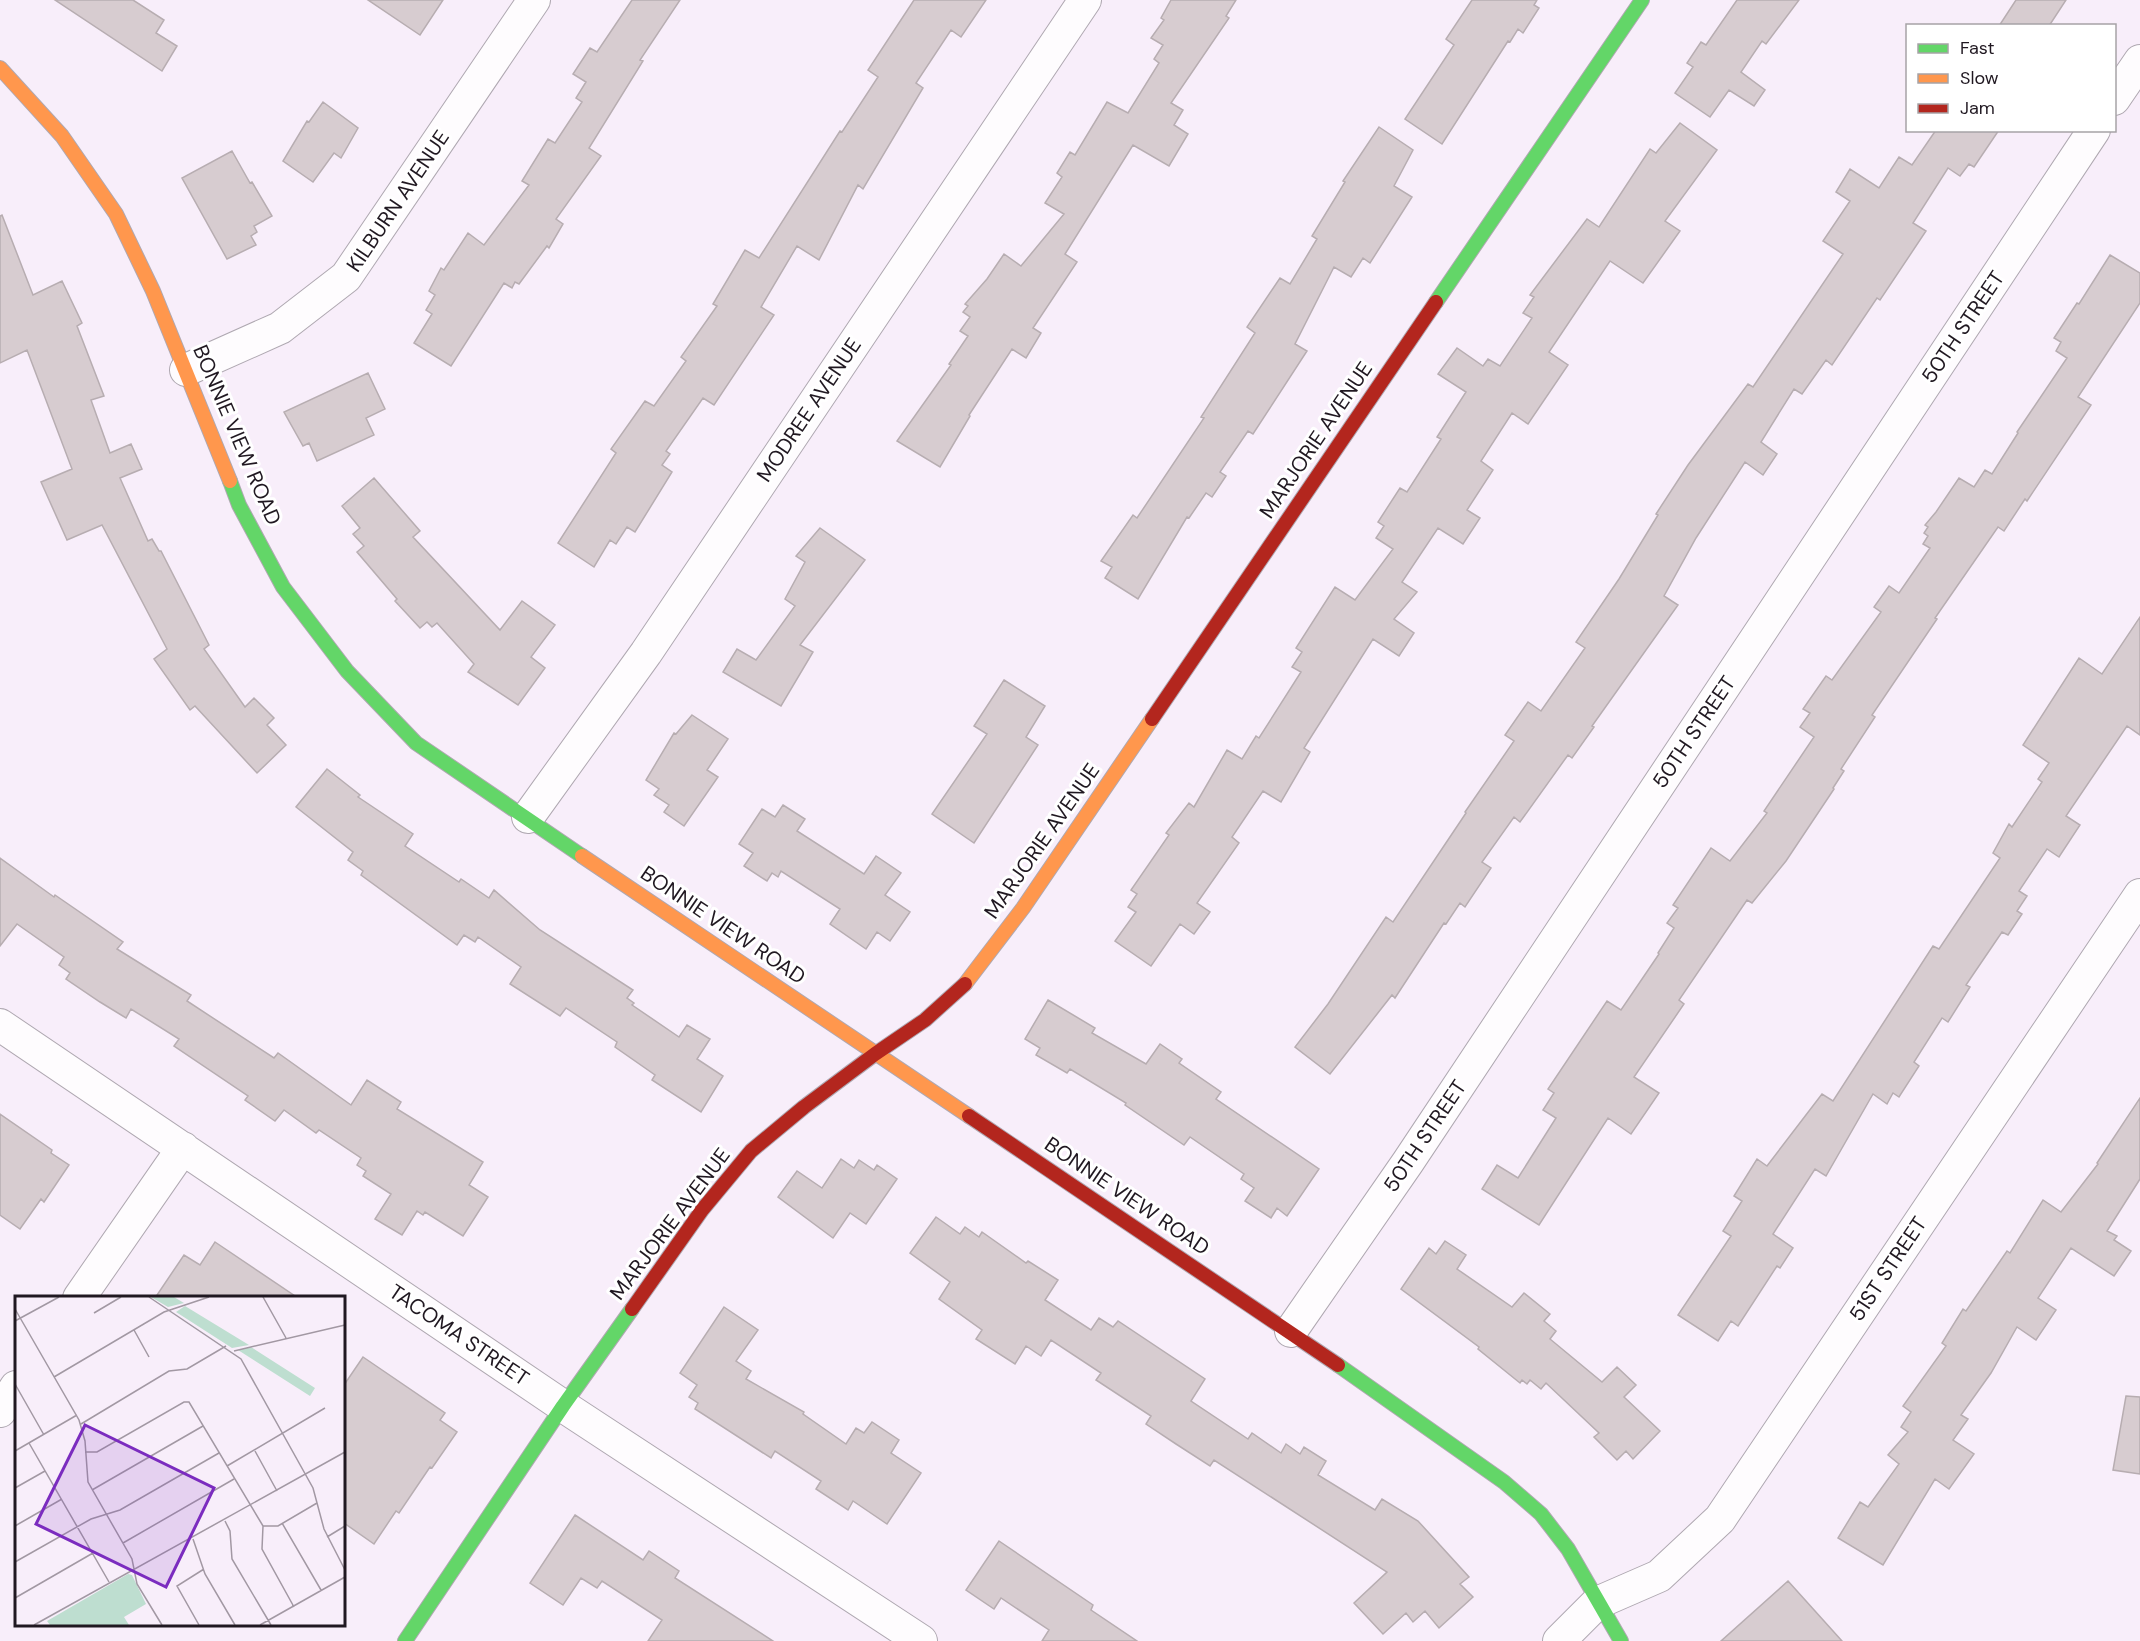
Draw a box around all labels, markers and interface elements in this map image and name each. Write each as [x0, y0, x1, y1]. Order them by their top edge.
legend [1906, 24, 2116, 132]
text: Fast [1960, 36, 1995, 60]
text: Slow [1960, 66, 1999, 90]
text: Jam [1960, 96, 1995, 120]
street label: KILBURN AVENUE [340, 125, 456, 277]
street label: 50TH STREET [1915, 265, 2011, 389]
street label: MODREE AVENUE [750, 332, 868, 488]
street label: BONNIE VIEW ROAD [186, 341, 288, 529]
street label: MARJORIE AVENUE [1253, 356, 1379, 524]
street label: 50TH STREET [1646, 670, 1742, 794]
street label: MARJORIE AVENUE [978, 758, 1106, 924]
street label: BONNIE VIEW ROAD [635, 859, 811, 991]
street label: 50TH STREET [1377, 1074, 1473, 1198]
street label: BONNIE VIEW ROAD [1039, 1130, 1215, 1262]
street label: MARJORIE AVENUE [604, 1142, 736, 1306]
street label: 51ST STREET [1843, 1211, 1933, 1327]
street label: TACOMA STREET [383, 1278, 535, 1392]
inset map [15, 1296, 345, 1626]

